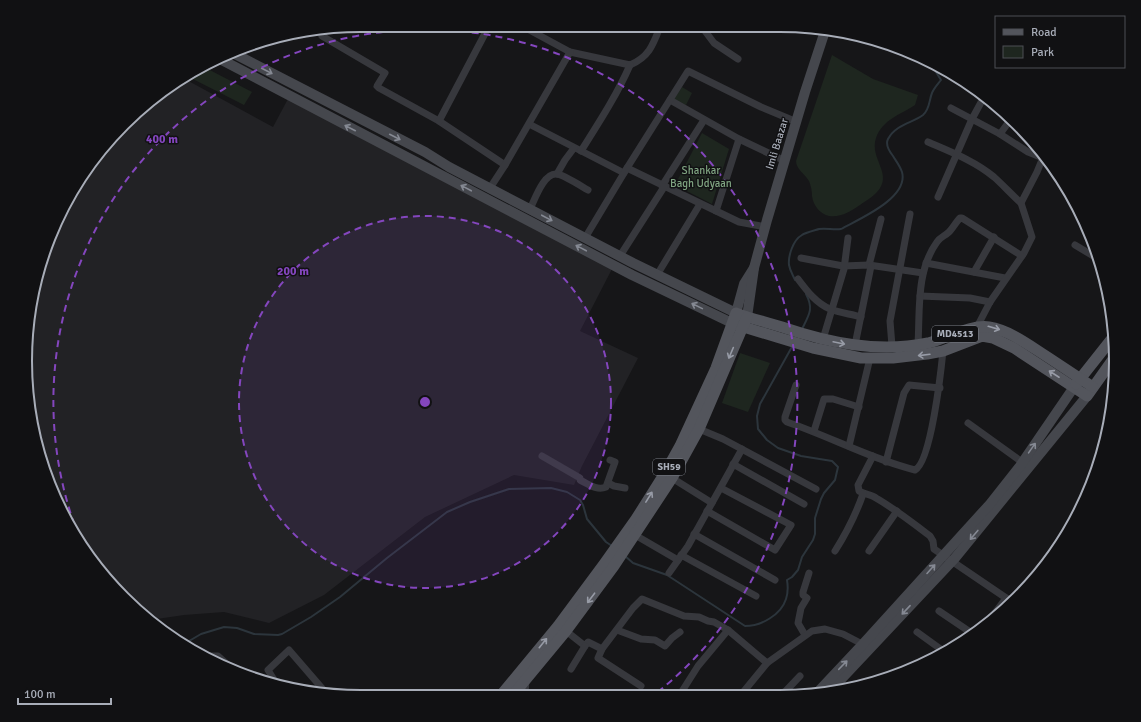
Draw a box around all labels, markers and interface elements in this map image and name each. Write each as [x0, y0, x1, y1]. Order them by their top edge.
legend [995, 16, 1125, 68]
text: Road [1031, 25, 1057, 40]
text: Park [1031, 45, 1054, 60]
one-way arrow [261, 67, 273, 75]
street label: Imli Baazar [763, 117, 791, 171]
one-way arrow [345, 123, 357, 131]
text: 400 m [146, 132, 178, 147]
one-way arrow [389, 134, 401, 141]
park label: Shankar Bagh Udyaan [670, 164, 732, 190]
one-way arrow [460, 183, 472, 191]
one-way arrow [540, 215, 552, 222]
one-way arrow [575, 244, 587, 251]
text: 200 m [277, 264, 309, 279]
one-way arrow [691, 302, 703, 309]
one-way arrow [987, 325, 1000, 332]
road number: MD4513 [932, 326, 978, 342]
one-way arrow [832, 339, 845, 347]
one-way arrow [727, 347, 734, 359]
one-way arrow [917, 351, 930, 358]
one-way arrow [1049, 370, 1060, 378]
centre of rings [418, 395, 432, 409]
one-way arrow [1028, 443, 1036, 454]
road number: SH59 [653, 459, 685, 475]
one-way arrow [645, 492, 653, 503]
one-way arrow [970, 529, 979, 540]
one-way arrow [926, 565, 935, 575]
one-way arrow [587, 592, 595, 603]
one-way arrow [901, 605, 911, 615]
one-way arrow [539, 638, 548, 649]
one-way arrow [838, 660, 848, 670]
scale bar [18, 680, 111, 706]
text: 100 m [24, 687, 56, 702]

